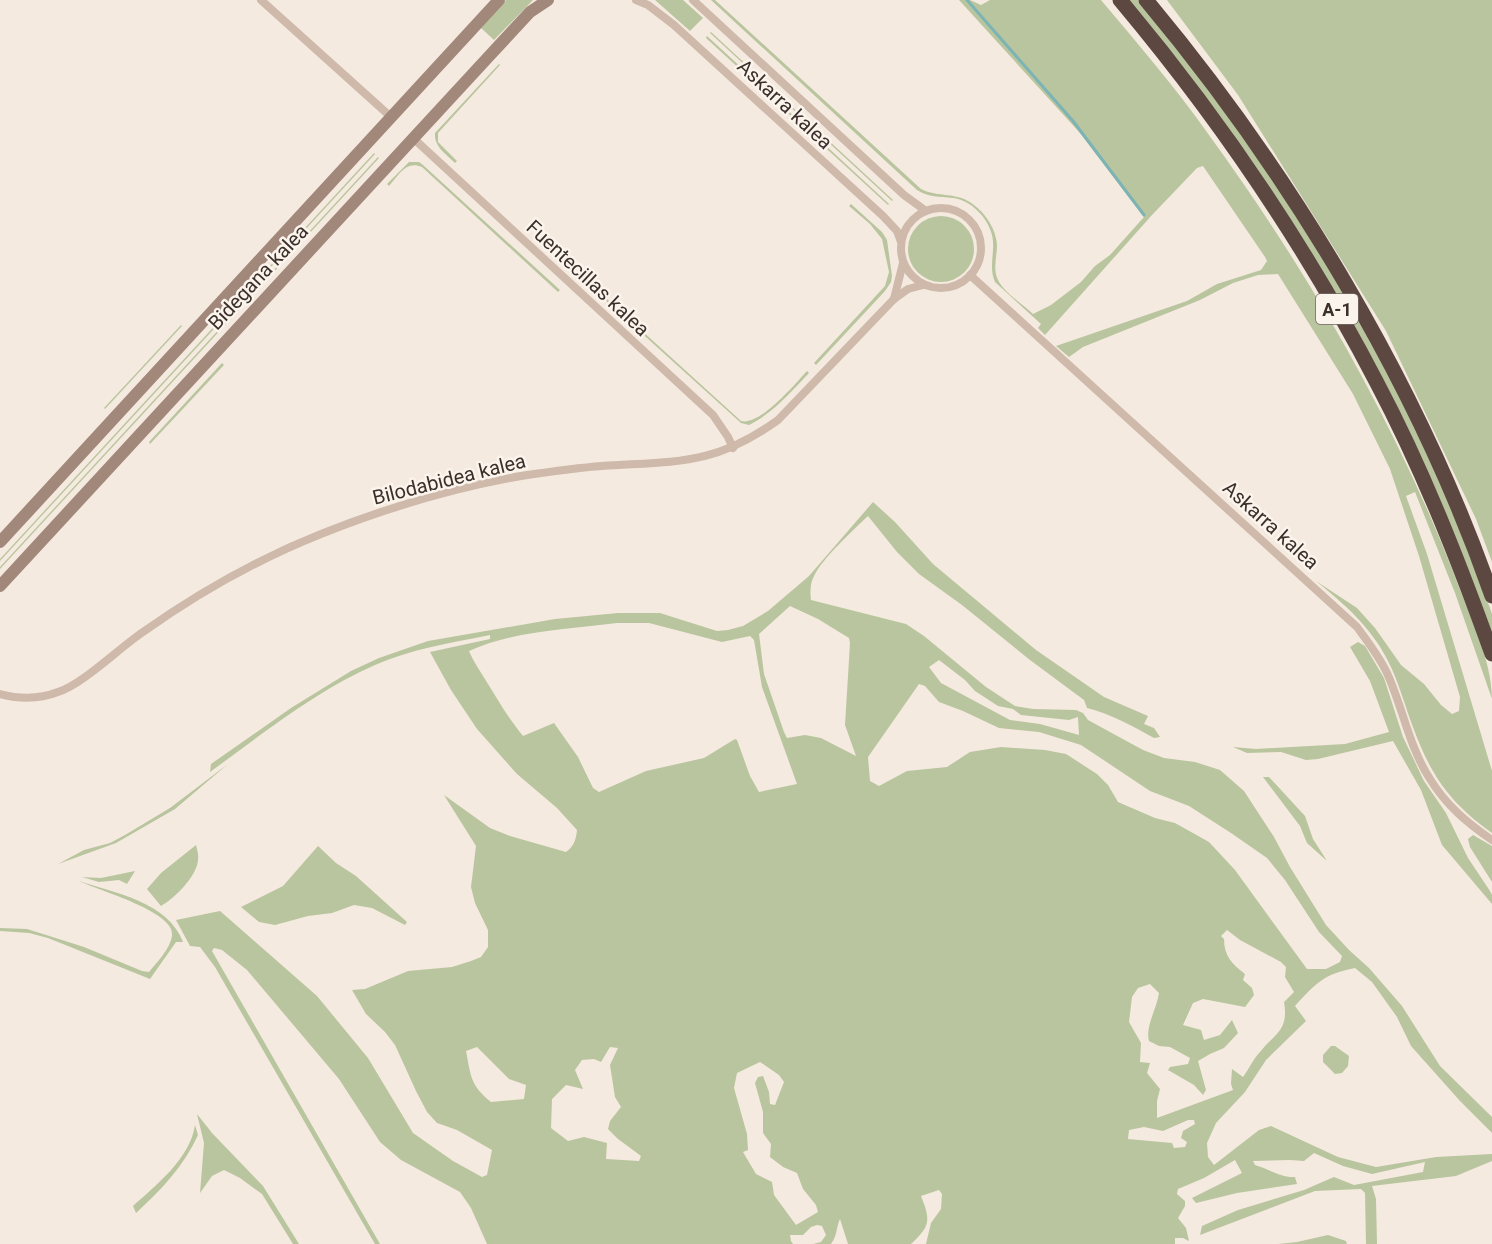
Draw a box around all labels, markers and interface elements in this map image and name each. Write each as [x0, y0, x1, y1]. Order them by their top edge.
street label: Askarra kalea [733, 54, 837, 154]
street label: Fuentecillas kalea [522, 215, 654, 341]
street label: Bidegana kalea [203, 219, 313, 335]
road number: A-1 [1316, 294, 1358, 324]
street label: Bilodabidea kalea [370, 448, 528, 510]
street label: Askarra kalea [1218, 476, 1324, 574]

